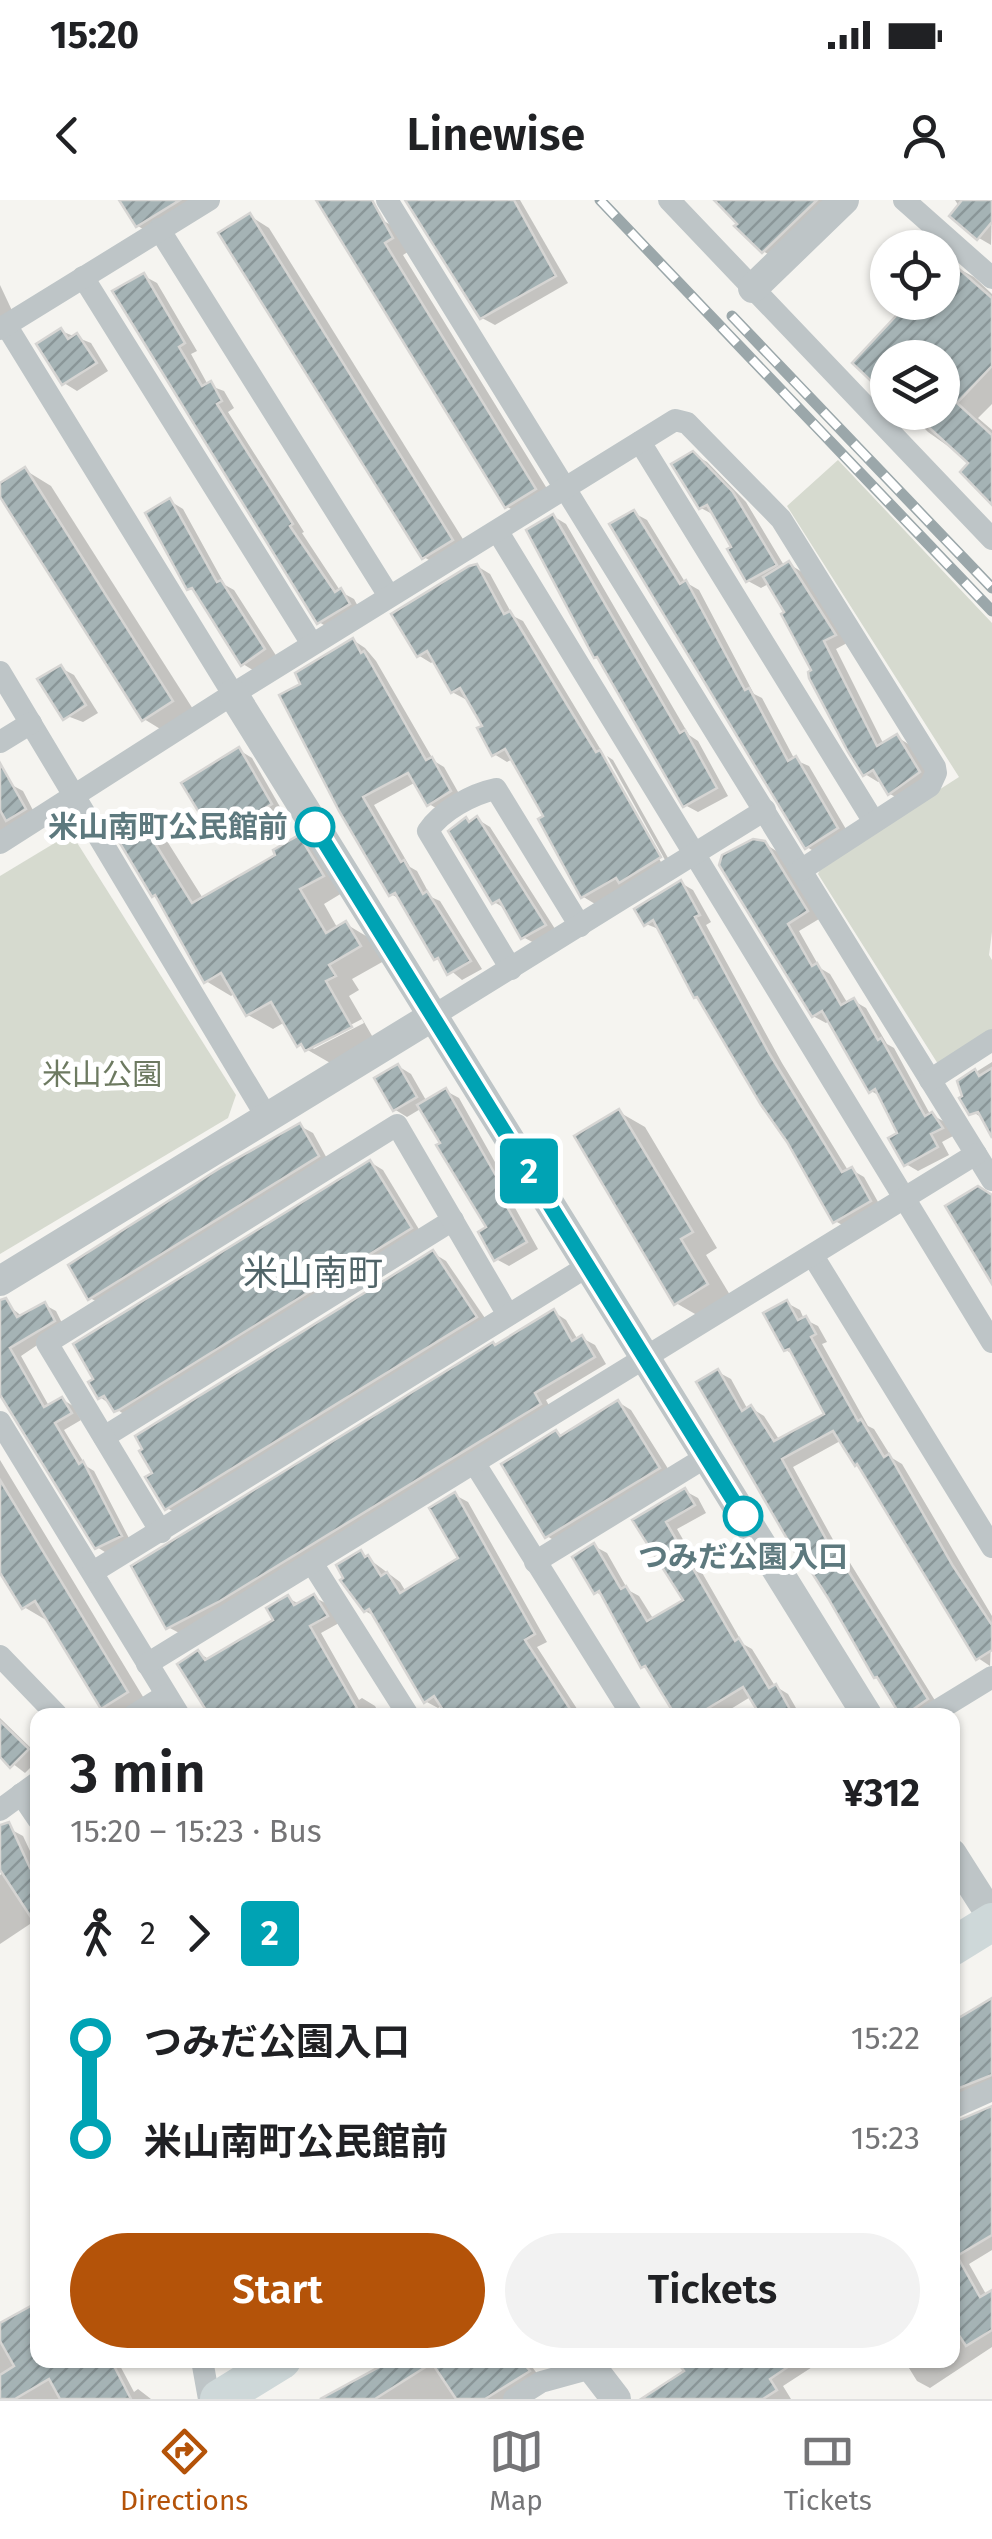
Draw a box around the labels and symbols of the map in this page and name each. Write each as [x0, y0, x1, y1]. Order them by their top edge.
marker: 米山南町公民館前 [296, 808, 334, 846]
place label: 米山南町公民館前 [48, 809, 288, 845]
park label: 米山公園 [42, 1057, 162, 1093]
line badge: 2 [496, 1138, 562, 1204]
district label: 米山南町 [243, 1252, 383, 1294]
marker: つみだ公園入口 [724, 1497, 762, 1535]
place label: つみだ公園入口 [638, 1539, 848, 1575]

